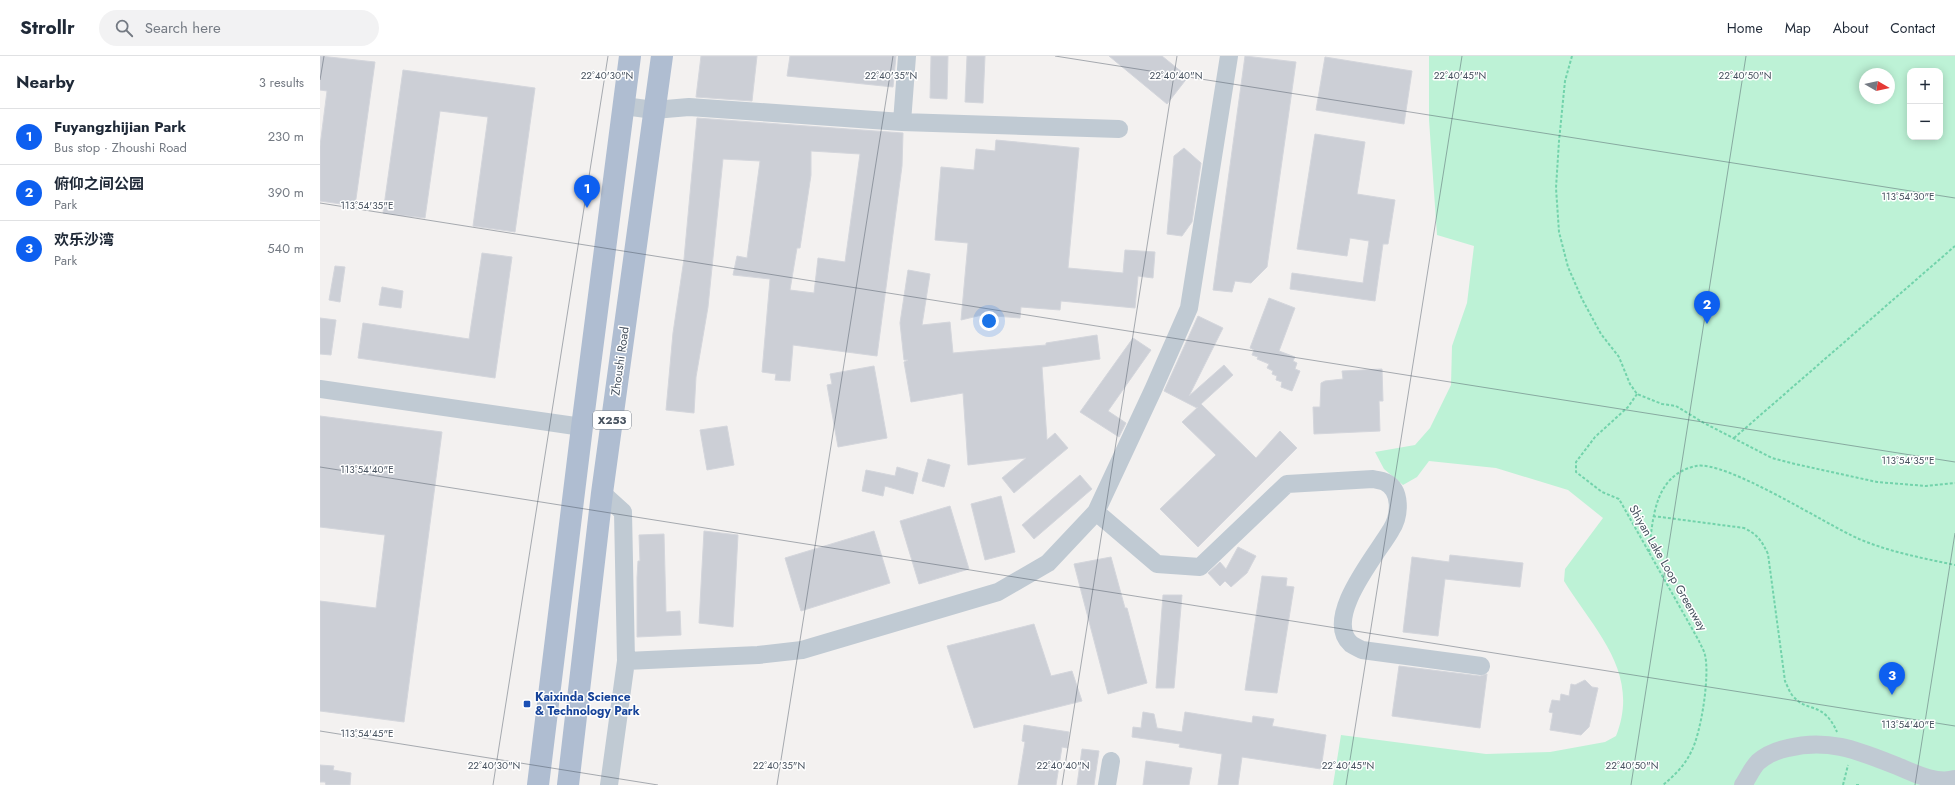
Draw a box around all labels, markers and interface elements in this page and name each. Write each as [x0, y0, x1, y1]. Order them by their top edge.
search box [99, 10, 379, 46]
text: Strollr [20, 14, 75, 41]
icon: search [113, 17, 135, 39]
text: Search here [145, 17, 221, 39]
text: Home [1727, 18, 1763, 38]
text: Map [1785, 18, 1811, 38]
text: About [1833, 18, 1868, 38]
text: Contact [1890, 18, 1935, 38]
text: 22°40'30"N [581, 68, 633, 83]
text: 22°40'35"N [865, 68, 917, 83]
text: 22°40'40"N [1149, 68, 1203, 83]
text: 22°40'45"N [1434, 68, 1486, 83]
text: 22°40'50"N [1719, 68, 1771, 83]
north arrow [1859, 68, 1895, 104]
map controls [1907, 68, 1943, 140]
button: + [1907, 68, 1943, 104]
text: Nearby [16, 70, 74, 94]
text: 3 results [259, 73, 304, 92]
button: − [1907, 104, 1943, 140]
text: Fuyangzhijian Park [54, 116, 186, 138]
text: 1 [26, 127, 32, 146]
text: 230 m [268, 127, 304, 146]
text: Bus stop · Zhoushi Road [54, 138, 187, 157]
text: 俯仰之间公园 [54, 173, 144, 195]
pin: 1 [574, 175, 600, 208]
text: 2 [25, 183, 33, 202]
text: 390 m [268, 183, 304, 202]
text: 113°54'30"E [1881, 189, 1935, 204]
text: Park [54, 195, 77, 214]
text: 113°54'35"E [341, 198, 393, 213]
text: 欢乐沙湾 [54, 229, 114, 251]
text: 3 [25, 239, 33, 258]
text: 540 m [267, 239, 304, 258]
text: Park [54, 251, 77, 270]
pin: 2 [1694, 291, 1720, 324]
your location [979, 311, 999, 331]
street label: Zhoushi Road [606, 325, 634, 397]
road number: X253 [593, 411, 631, 429]
text: 113°54'35"E [1882, 453, 1934, 468]
text: 113°54'40"E [340, 462, 394, 477]
street label: Shiyan Lake Loop Greenway [1624, 502, 1712, 635]
pin: 3 [1879, 662, 1905, 695]
place label: Kaixinda Science & Technology Park [535, 688, 640, 720]
marker: Kaixinda Science & Technology Park [522, 699, 532, 709]
text: 113°54'40"E [1881, 717, 1935, 732]
text: 113°54'45"E [340, 726, 394, 741]
text: 22°40'30"N [468, 758, 520, 773]
text: 22°40'35"N [753, 758, 805, 773]
text: 22°40'40"N [1036, 758, 1090, 773]
text: 22°40'45"N [1322, 758, 1374, 773]
text: 22°40'50"N [1606, 758, 1658, 773]

